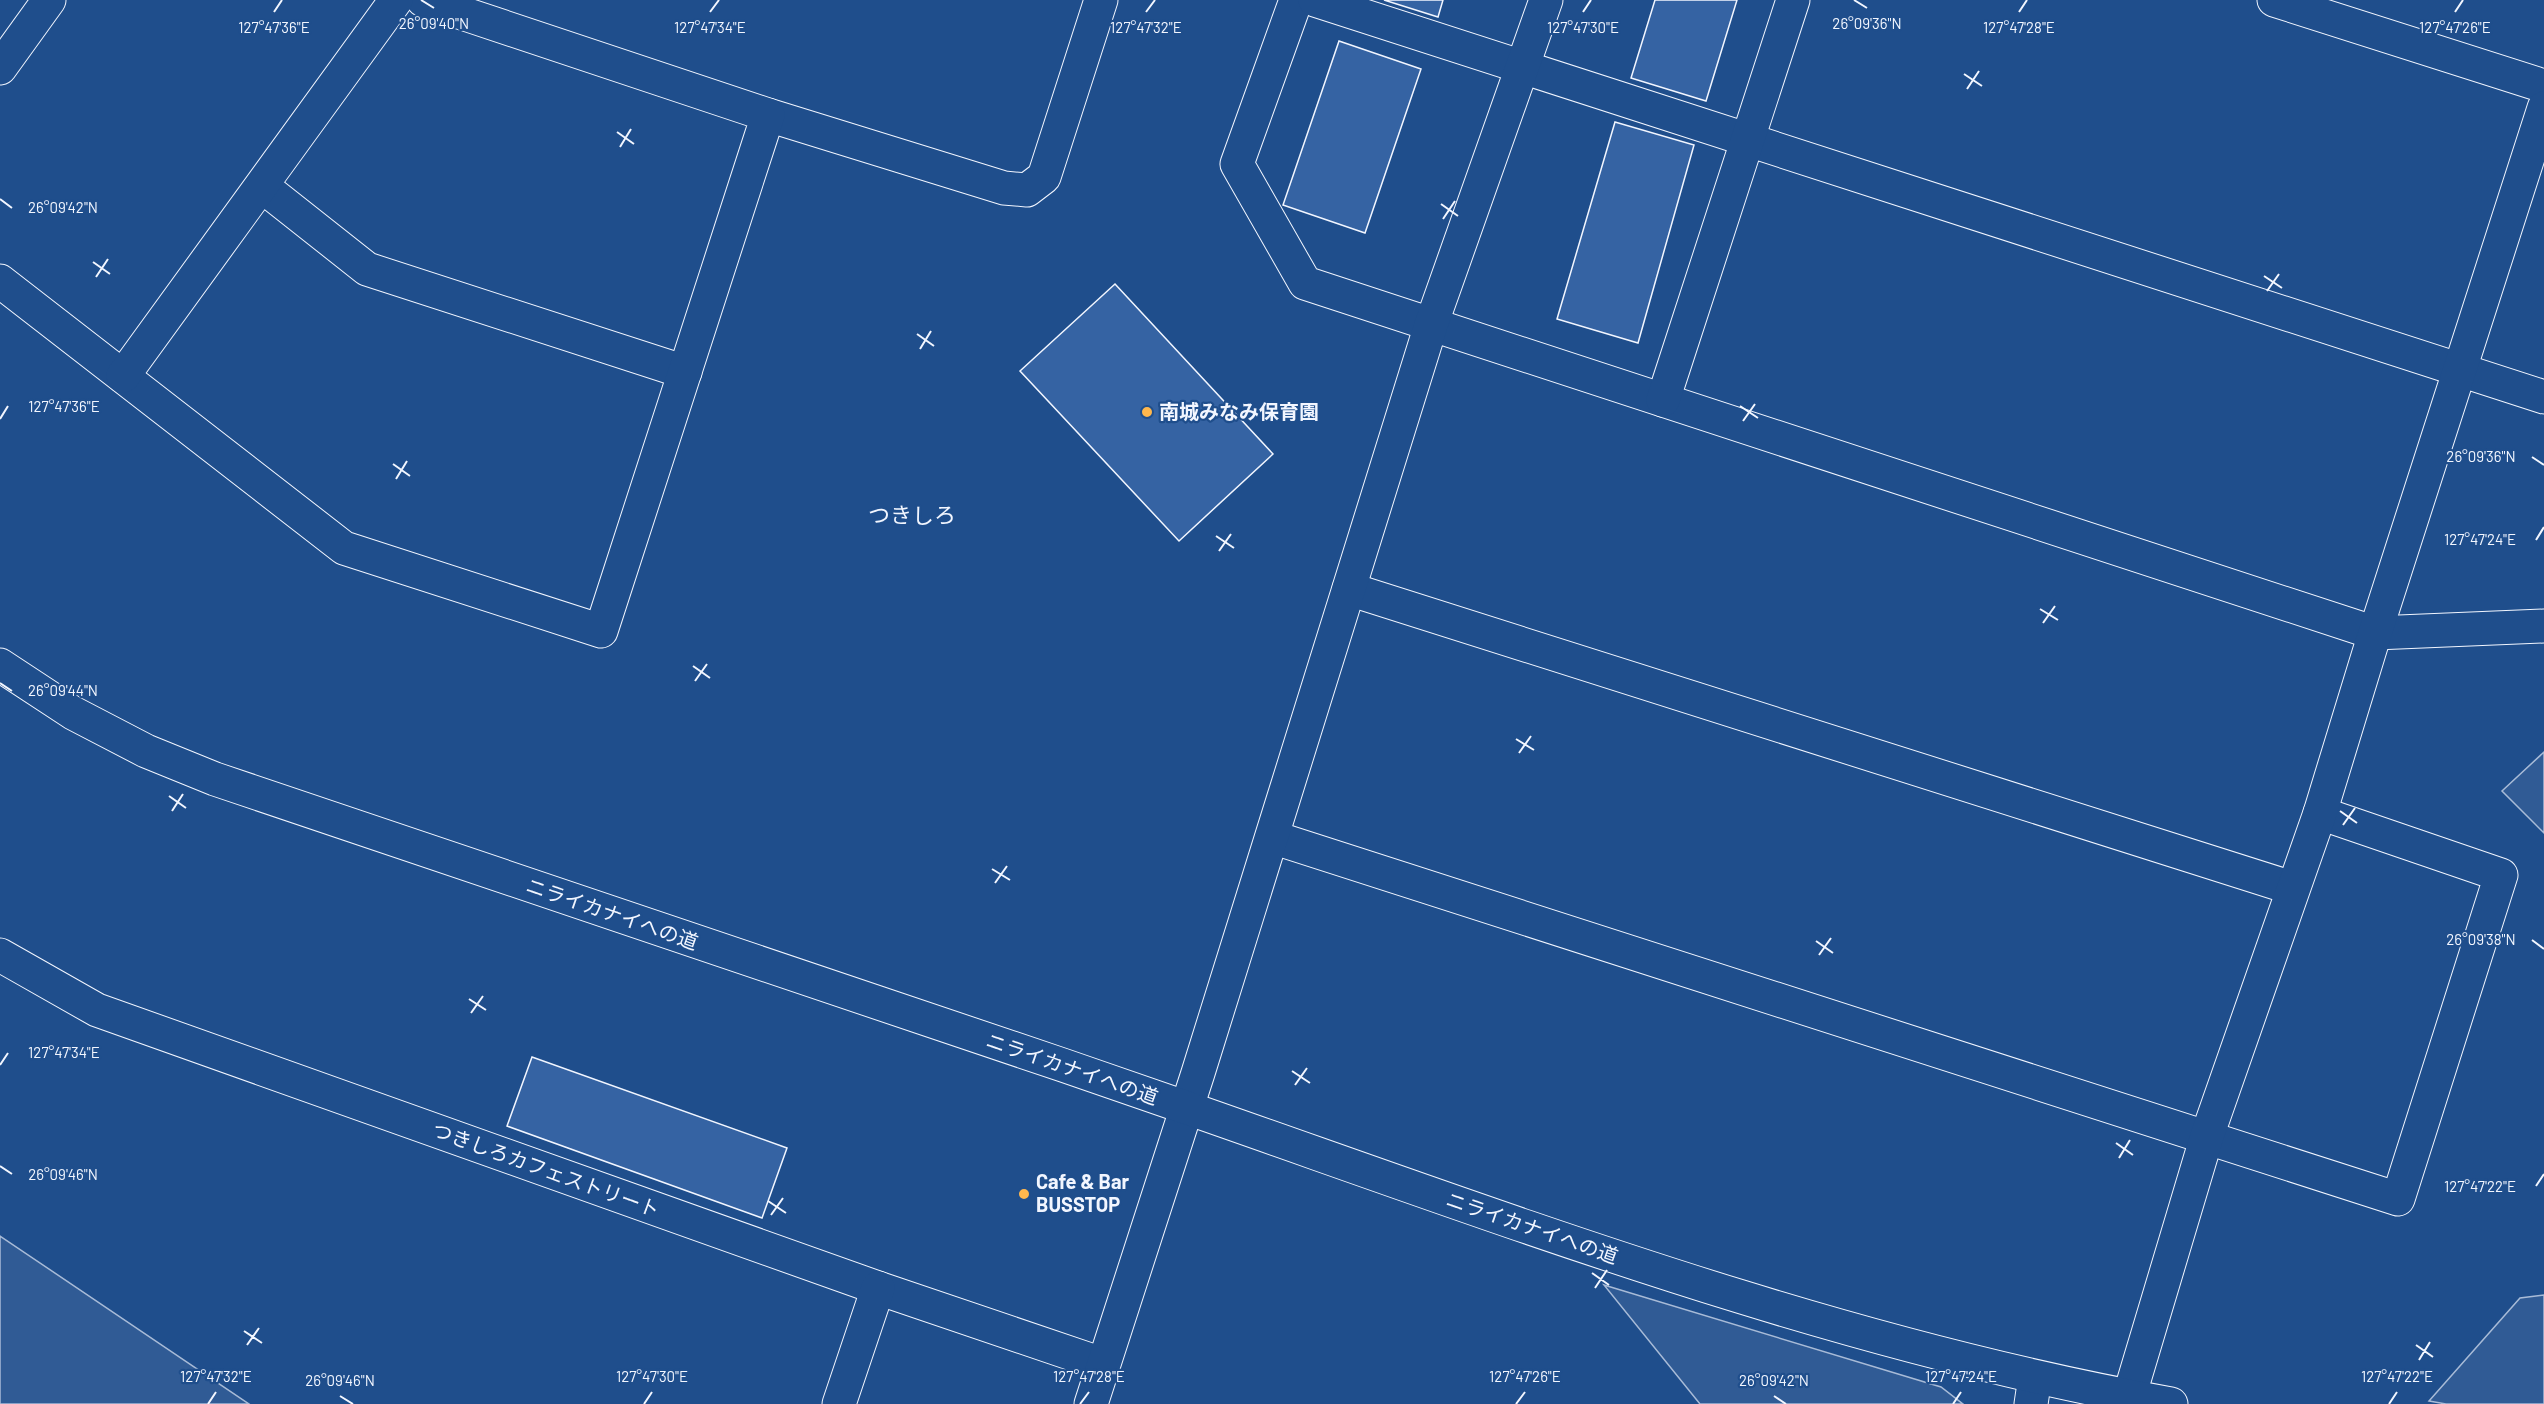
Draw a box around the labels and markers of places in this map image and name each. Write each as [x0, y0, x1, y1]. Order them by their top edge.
place label: 南城みなみ保育園 [1159, 399, 1319, 423]
marker: 南城みなみ保育園 [1140, 405, 1154, 419]
place label: Cafe & Bar BUSSTOP [1036, 1169, 1129, 1216]
marker: Cafe & Bar BUSSTOP [1017, 1187, 1031, 1201]

